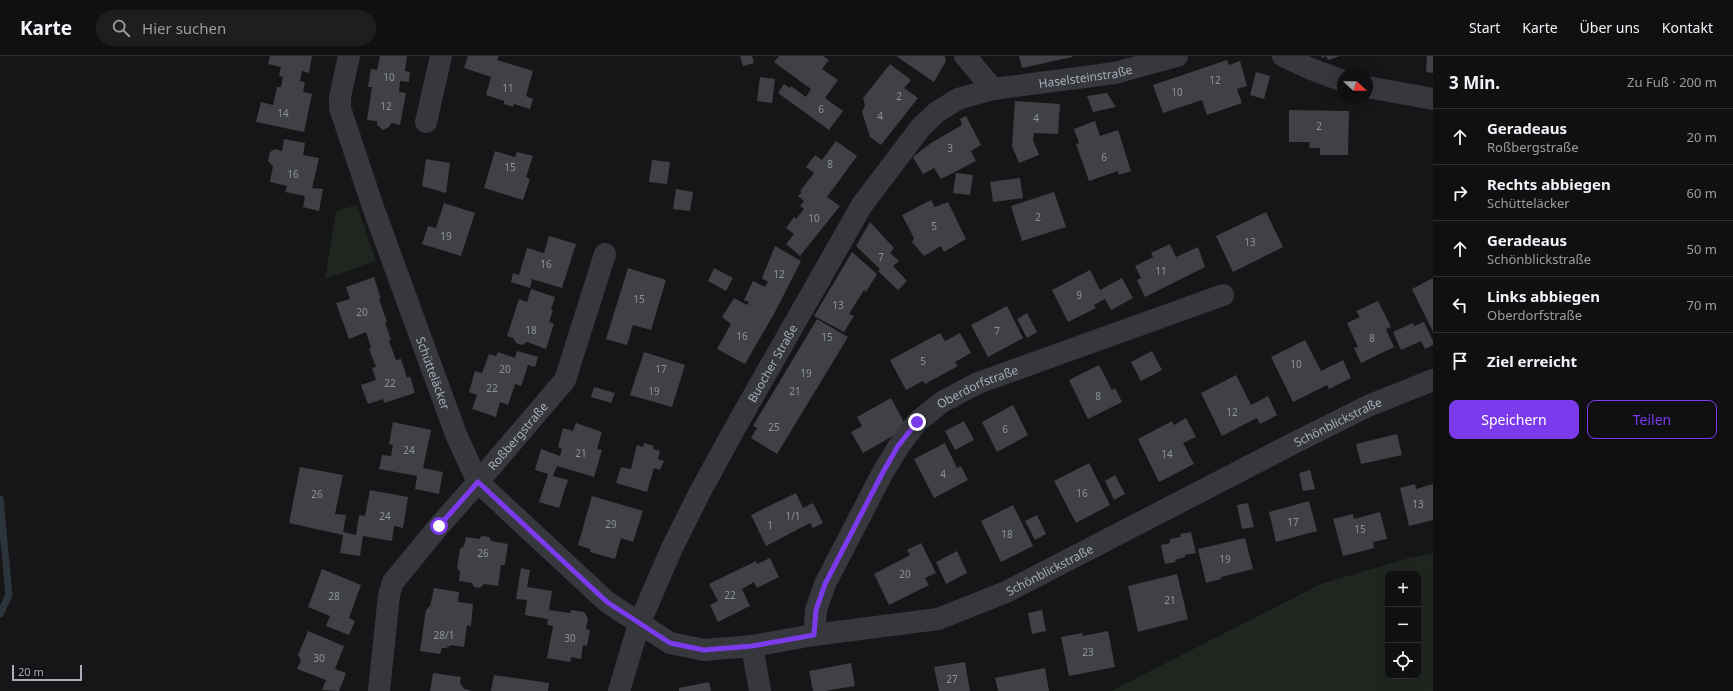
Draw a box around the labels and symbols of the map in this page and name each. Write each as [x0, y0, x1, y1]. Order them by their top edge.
street label: Haselsteinstraße [1037, 60, 1134, 91]
north arrow [1337, 68, 1373, 104]
house number: 10 [383, 70, 395, 84]
house number: 12 [1209, 73, 1221, 87]
house number: 11 [502, 81, 514, 95]
house number: 10 [1171, 85, 1183, 99]
house number: 2 [896, 89, 902, 103]
house number: 12 [380, 99, 392, 113]
house number: 6 [818, 102, 824, 116]
house number: 14 [277, 106, 289, 120]
house number: 4 [877, 109, 883, 123]
house number: 4 [1033, 111, 1039, 125]
house number: 2 [1316, 119, 1322, 133]
house number: 3 [947, 141, 953, 155]
house number: 6 [1101, 150, 1107, 164]
house number: 8 [827, 157, 833, 171]
house number: 15 [504, 160, 516, 174]
house number: 16 [287, 167, 299, 181]
house number: 2 [1035, 210, 1041, 224]
house number: 10 [808, 211, 820, 225]
house number: 5 [931, 219, 937, 233]
house number: 19 [440, 229, 452, 243]
house number: 13 [1244, 235, 1256, 249]
house number: 7 [878, 250, 884, 264]
house number: 16 [540, 257, 552, 271]
house number: 11 [1155, 264, 1167, 278]
house number: 12 [773, 267, 785, 281]
house number: 9 [1076, 288, 1082, 302]
house number: 15 [633, 292, 645, 306]
house number: 13 [832, 298, 844, 312]
house number: 20 [356, 305, 368, 319]
street label: Buocher Straße [743, 321, 801, 405]
house number: 18 [525, 323, 537, 337]
house number: 7 [994, 324, 1000, 338]
house number: 16 [736, 329, 748, 343]
house number: 15 [821, 330, 833, 344]
house number: 8 [1369, 331, 1375, 345]
street label: Schütteläcker [412, 334, 455, 412]
house number: 5 [920, 354, 926, 368]
house number: 10 [1290, 357, 1302, 371]
street label: Oberdorfstraße [933, 361, 1021, 412]
house number: 20 [499, 362, 511, 376]
house number: 17 [655, 362, 667, 376]
house number: 19 [800, 366, 812, 380]
house number: 22 [384, 376, 396, 390]
house number: 22 [486, 381, 498, 395]
house number: 19 [648, 384, 660, 398]
house number: 21 [789, 384, 801, 398]
house number: 8 [1095, 389, 1101, 403]
street label: Schönblickstraße [1290, 393, 1384, 450]
street label: Roßbergstraße [483, 398, 551, 474]
house number: 12 [1226, 405, 1238, 419]
route end [908, 413, 926, 431]
house number: 25 [768, 420, 780, 434]
house number: 6 [1002, 422, 1008, 436]
house number: 24 [403, 443, 415, 457]
house number: 21 [575, 446, 587, 460]
house number: 14 [1161, 447, 1173, 461]
house number: 4 [940, 467, 946, 481]
house number: 16 [1076, 486, 1088, 500]
house number: 26 [311, 487, 323, 501]
house number: 13 [1412, 497, 1424, 511]
house number: 24 [379, 509, 391, 523]
house number: 1/1 [785, 509, 801, 523]
house number: 17 [1287, 515, 1299, 529]
route start [430, 517, 448, 535]
house number: 29 [605, 517, 617, 531]
house number: 1 [767, 518, 773, 532]
house number: 15 [1354, 522, 1366, 536]
house number: 18 [1001, 527, 1013, 541]
street label: Schönblickstraße [1003, 540, 1096, 599]
house number: 26 [477, 546, 489, 560]
house number: 19 [1219, 552, 1231, 566]
house number: 20 [899, 567, 911, 581]
house number: 22 [724, 588, 736, 602]
house number: 28 [328, 589, 340, 603]
house number: 21 [1164, 593, 1176, 607]
house number: 28/1 [434, 628, 454, 642]
house number: 30 [564, 631, 576, 645]
house number: 23 [1082, 645, 1094, 659]
house number: 30 [313, 651, 325, 665]
scale bar [12, 663, 82, 682]
house number: 27 [946, 672, 958, 686]

